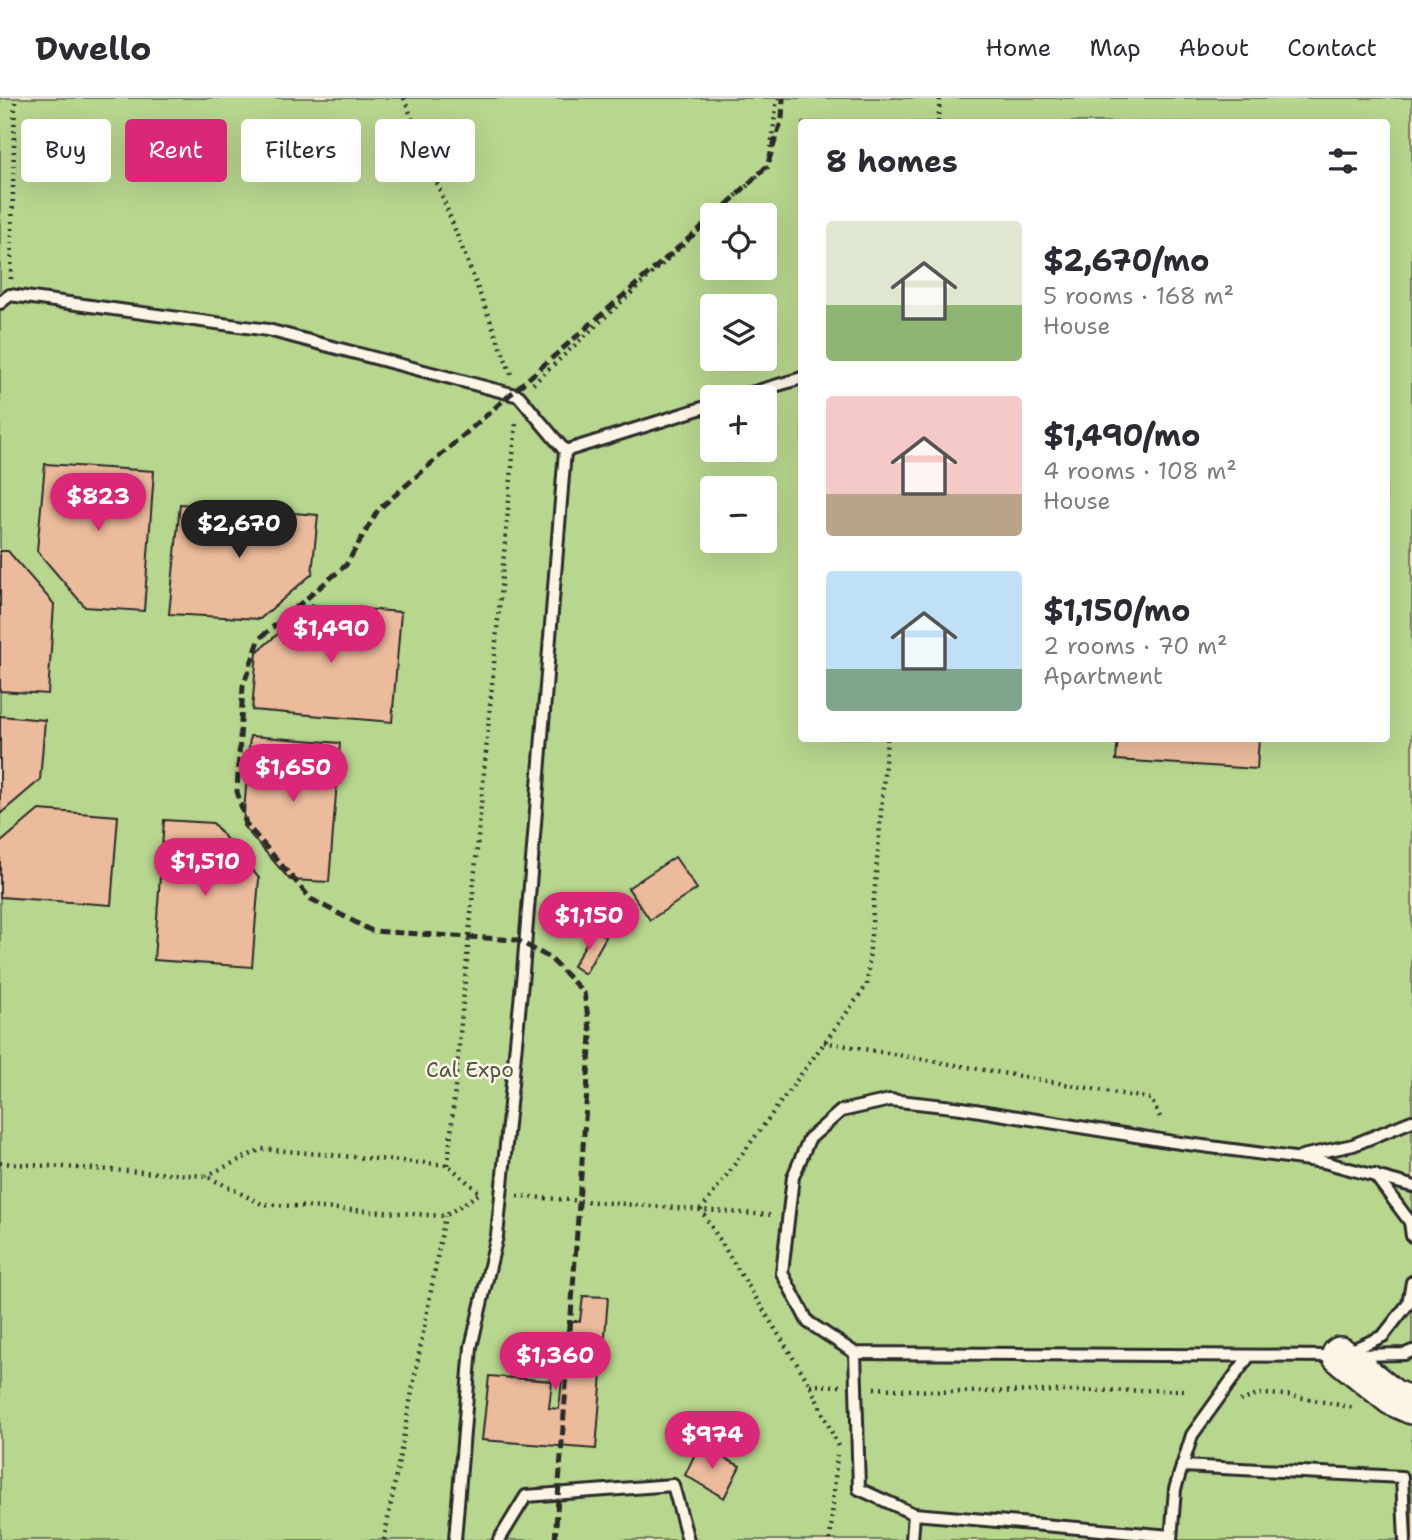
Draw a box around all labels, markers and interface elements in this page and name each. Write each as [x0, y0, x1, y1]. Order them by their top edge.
text: Dwello [35, 26, 151, 71]
text: Home [985, 32, 1051, 64]
text: Map [1089, 32, 1141, 64]
text: About [1179, 32, 1249, 64]
text: Contact [1287, 32, 1377, 64]
chip: Buy [21, 119, 111, 182]
chip: Rent [125, 119, 227, 182]
chip: Filters [241, 119, 361, 182]
chip: New [375, 119, 475, 182]
text: 8 homes [826, 141, 958, 182]
icon: filters [1324, 142, 1362, 180]
map controls [700, 203, 777, 553]
button: locate [700, 203, 777, 280]
text: $2,670/mo [1043, 240, 1209, 281]
icon: home [882, 249, 966, 333]
text: 5 rooms · 168 m² [1043, 281, 1234, 311]
button: layers [700, 294, 777, 371]
text: House [1043, 311, 1111, 341]
button: + [700, 385, 777, 462]
text: $1,490/mo [1043, 415, 1200, 456]
icon: home [882, 424, 966, 508]
text: 4 rooms · 108 m² [1043, 456, 1237, 486]
pin: $823 [57, 474, 139, 533]
button: − [700, 476, 777, 553]
text: $823 [66, 481, 130, 511]
text: House [1043, 486, 1111, 516]
pin: $2,670 [182, 500, 296, 560]
text: $2,670 [197, 508, 281, 538]
text: $1,150/mo [1043, 590, 1190, 631]
icon: home [882, 599, 966, 683]
pin: $1,490 [274, 606, 388, 665]
text: $1,490 [293, 613, 370, 643]
text: 2 rooms · 70 m² [1043, 631, 1228, 661]
text: Apartment [1043, 661, 1163, 691]
pin: $1,650 [236, 744, 350, 804]
text: $1,650 [255, 752, 331, 782]
pin: $1,510 [148, 838, 262, 898]
text: $1,510 [170, 846, 240, 876]
pin: $1,150 [532, 892, 646, 952]
text: $1,150 [554, 900, 624, 930]
park label: Cal Expo [426, 1056, 514, 1084]
pin: $1,360 [498, 1332, 612, 1392]
text: $1,360 [516, 1340, 594, 1370]
pin: $974 [671, 1412, 753, 1471]
text: $974 [681, 1419, 743, 1449]

